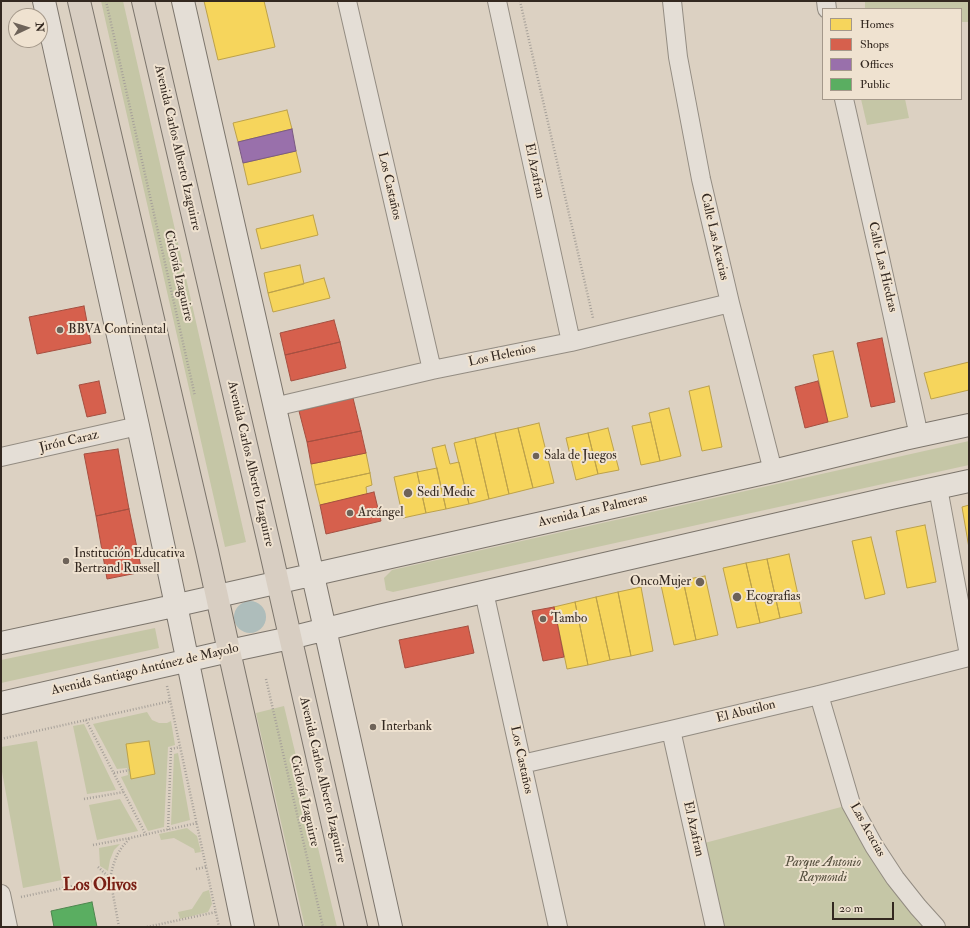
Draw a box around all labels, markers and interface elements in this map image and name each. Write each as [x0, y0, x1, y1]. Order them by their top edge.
north arrow [8, 8, 48, 48]
legend [822, 8, 962, 100]
text: Homes [860, 17, 894, 32]
text: N [33, 22, 46, 33]
text: Shops [860, 37, 889, 52]
text: Offices [860, 57, 893, 72]
street label: Avenida Carlos Alberto Izaguirre [150, 64, 204, 232]
text: Public [860, 77, 890, 92]
street label: El Azafran [521, 142, 547, 200]
street label: Los Castaños [374, 151, 404, 221]
street label: Calle Las Acacias [696, 192, 732, 282]
street label: Calle Las Hiedras [864, 220, 900, 314]
street label: Ciclovía Izaguirre [160, 229, 196, 323]
place label: BBVA Continental [68, 322, 166, 338]
marker: BBVA Continental [55, 325, 65, 335]
street label: Los Helenios [467, 341, 537, 371]
street label: Avenida Carlos Alberto Izaguirre [223, 380, 277, 548]
street label: Jirón Caraz [38, 428, 100, 456]
place label: Sala de Juegos [544, 448, 617, 464]
marker: Sala de Juegos [531, 451, 541, 461]
place label: Sedi Medic [417, 485, 475, 501]
marker: Sedi Medic [402, 487, 414, 499]
street label: Avenida Las Palmeras [537, 491, 649, 531]
place label: Arcángel [358, 505, 404, 521]
marker: Arcángel [345, 508, 355, 518]
place label: Institución Educativa Bertrand Russell [74, 546, 185, 577]
marker: Institución Educativa Bertrand Russell [61, 556, 71, 566]
place label: OncoMujer [630, 574, 691, 590]
marker: OncoMujer [694, 576, 706, 588]
place label: Ecografias [746, 589, 800, 605]
marker: Ecografias [731, 591, 743, 603]
place label: Tambo [551, 611, 587, 627]
marker: Tambo [538, 614, 548, 624]
street label: Avenida Santiago Antúnez de Mayolo [50, 641, 240, 699]
street label: Avenida Carlos Alberto Izaguirre [295, 696, 349, 864]
street label: El Abutilon [715, 697, 777, 727]
place label: Interbank [381, 719, 432, 735]
marker: Interbank [368, 722, 378, 732]
street label: Los Castaños [506, 725, 536, 795]
street label: Ciclovía Izaguirre [286, 754, 322, 848]
street label: El Azafran [679, 800, 707, 858]
street label: Las Acacias [846, 800, 888, 860]
park label: Parque Antonio Raymondi [785, 855, 861, 886]
district label: Los Olivos [63, 876, 137, 896]
scale bar [834, 894, 896, 920]
text: 20 m [839, 901, 863, 916]

